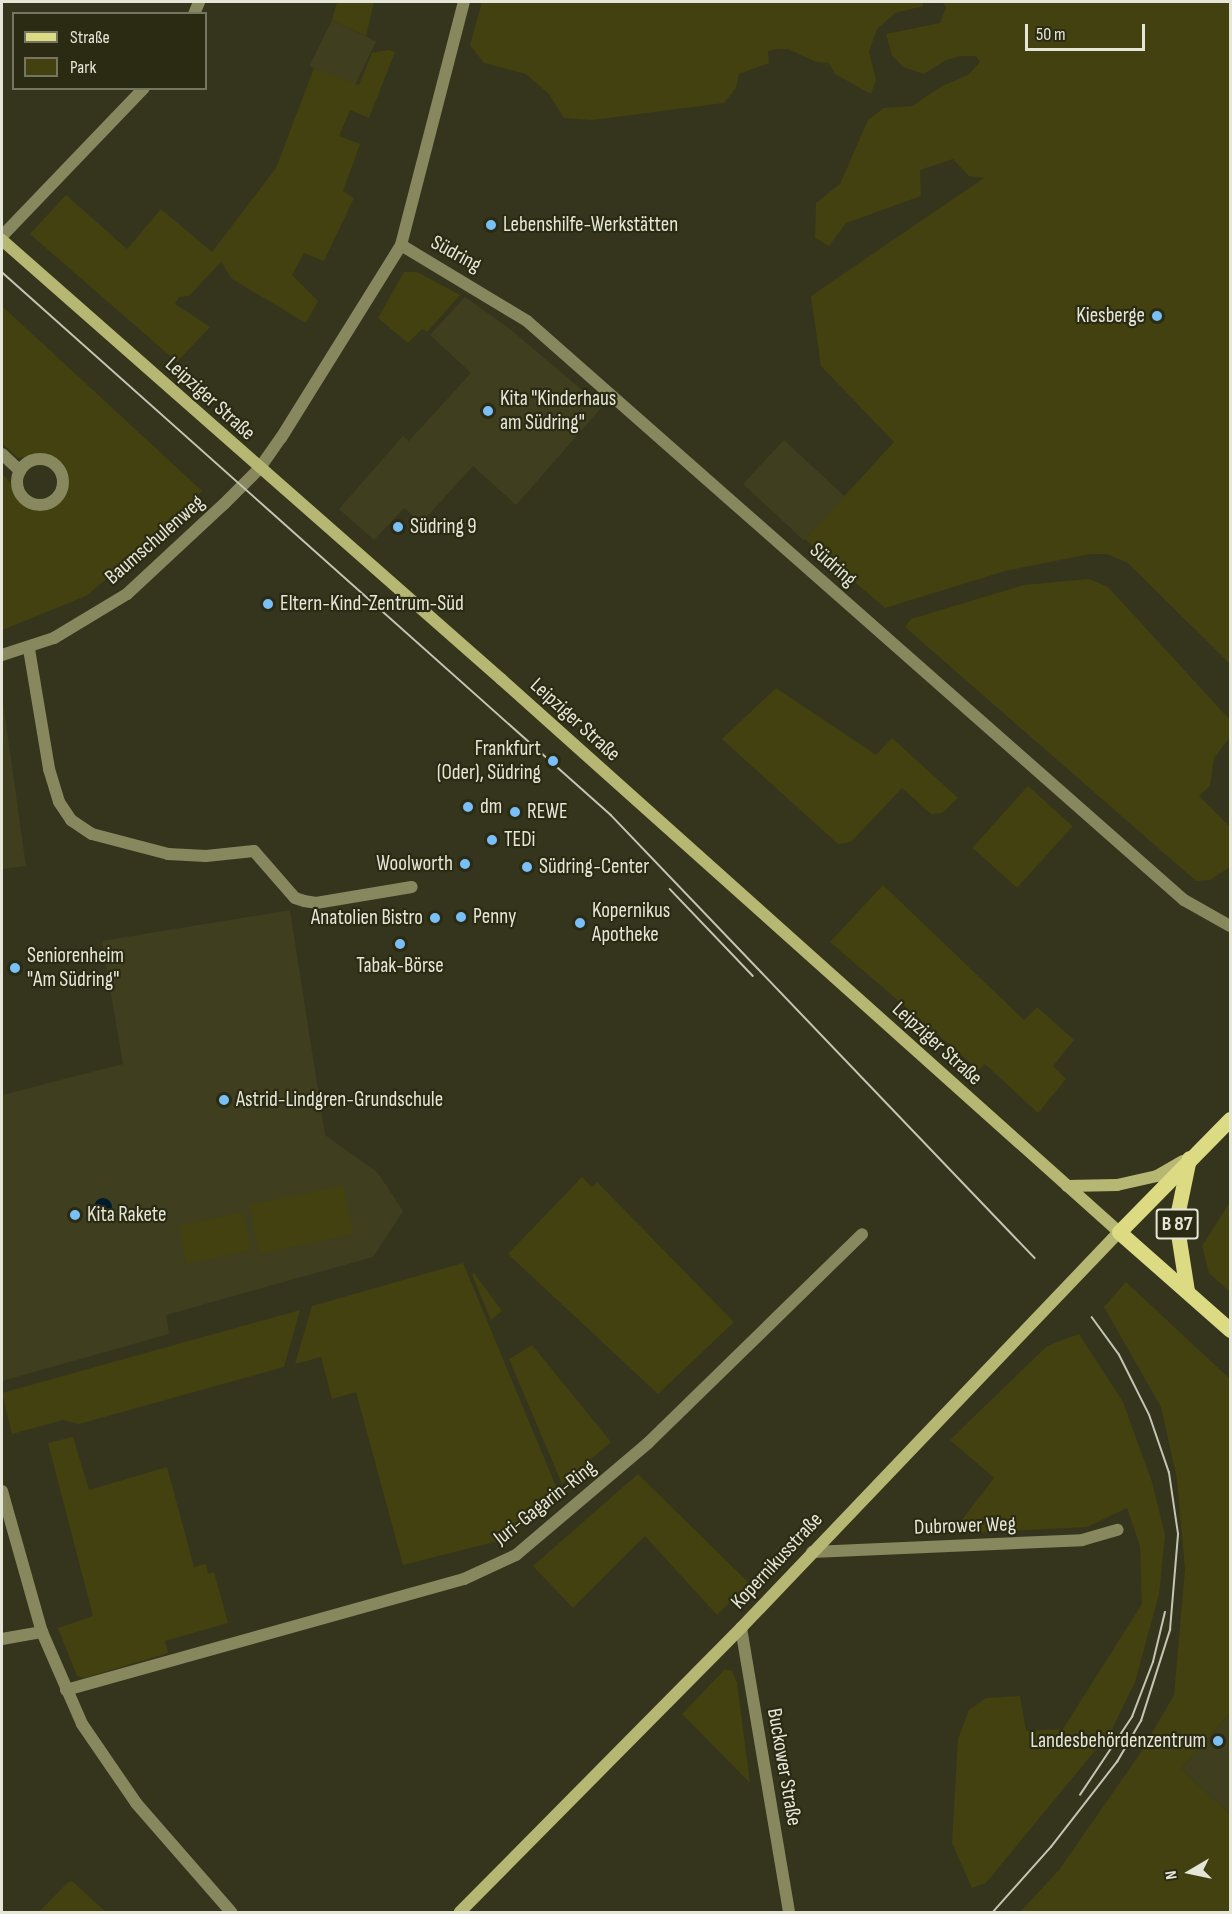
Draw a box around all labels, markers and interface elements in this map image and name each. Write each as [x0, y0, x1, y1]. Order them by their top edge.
legend [12, 12, 207, 90]
scale bar [1028, 12, 1148, 50]
text: 50 m [1036, 24, 1066, 45]
text: Straße [70, 27, 110, 48]
text: Park [70, 57, 96, 78]
place label: Lebenshilfe-Werkstätten [503, 212, 678, 238]
marker: Lebenshilfe-Werkstätten [484, 218, 498, 232]
street label: Südring [426, 230, 486, 278]
place label: Kiesberge [1076, 303, 1145, 329]
marker: Kiesberge [1150, 309, 1164, 323]
street label: Leipziger Straße [160, 352, 260, 446]
place label: Kita "Kinderhaus am Südring" [500, 386, 616, 436]
marker: Kita "Kinderhaus am Südring" [481, 404, 495, 418]
street label: Baumschulenweg [100, 490, 210, 590]
place label: Südring 9 [410, 514, 476, 540]
marker: Südring 9 [391, 520, 405, 534]
street label: Südring [804, 538, 862, 592]
place label: Eltern-Kind-Zentrum-Süd [280, 591, 464, 617]
marker: Eltern-Kind-Zentrum-Süd [261, 597, 275, 611]
street label: Leipziger Straße [525, 673, 625, 767]
place label: Frankfurt (Oder), Südring [437, 736, 541, 786]
marker: Frankfurt (Oder), Südring [546, 754, 560, 768]
place label: dm [480, 794, 502, 820]
place label: REWE [527, 799, 568, 825]
marker: dm [461, 800, 475, 814]
marker: REWE [508, 805, 522, 819]
place label: TEDi [504, 827, 535, 853]
marker: TEDi [485, 833, 499, 847]
place label: Woolworth [376, 851, 453, 877]
place label: Südring-Center [539, 854, 649, 880]
marker: Woolworth [458, 857, 472, 871]
marker: Südring-Center [520, 860, 534, 874]
place label: Kopernikus Apotheke [592, 898, 670, 948]
place label: Penny [473, 904, 516, 930]
place label: Anatolien Bistro [311, 905, 423, 931]
marker: Penny [454, 910, 468, 924]
marker: Anatolien Bistro [428, 911, 442, 925]
marker: Kopernikus Apotheke [573, 916, 587, 930]
marker: Tabak-Börse [393, 937, 407, 951]
place label: Seniorenheim "Am Südring" [27, 943, 124, 993]
place label: Tabak-Börse [356, 953, 444, 979]
marker: Seniorenheim "Am Südring" [8, 961, 22, 975]
street label: Leipziger Straße [887, 997, 987, 1091]
place label: Astrid-Lindgren-Grundschule [236, 1087, 443, 1113]
marker: Astrid-Lindgren-Grundschule [217, 1093, 231, 1107]
place label: Kita Rakete [87, 1202, 166, 1228]
road number: B 87 [1154, 1207, 1200, 1241]
marker: Kita Rakete [68, 1208, 82, 1222]
street label: Juri-Gagarin-Ring [489, 1455, 601, 1551]
street label: Kopernikusstraße [726, 1507, 828, 1615]
street label: Dubrower Weg [914, 1512, 1016, 1540]
street label: Buckower Straße [761, 1706, 807, 1828]
place label: Landesbehördenzentrum [1030, 1728, 1206, 1754]
marker: Landesbehördenzentrum [1211, 1734, 1225, 1748]
north arrow [1160, 1842, 1220, 1902]
text: N [1162, 1869, 1182, 1881]

